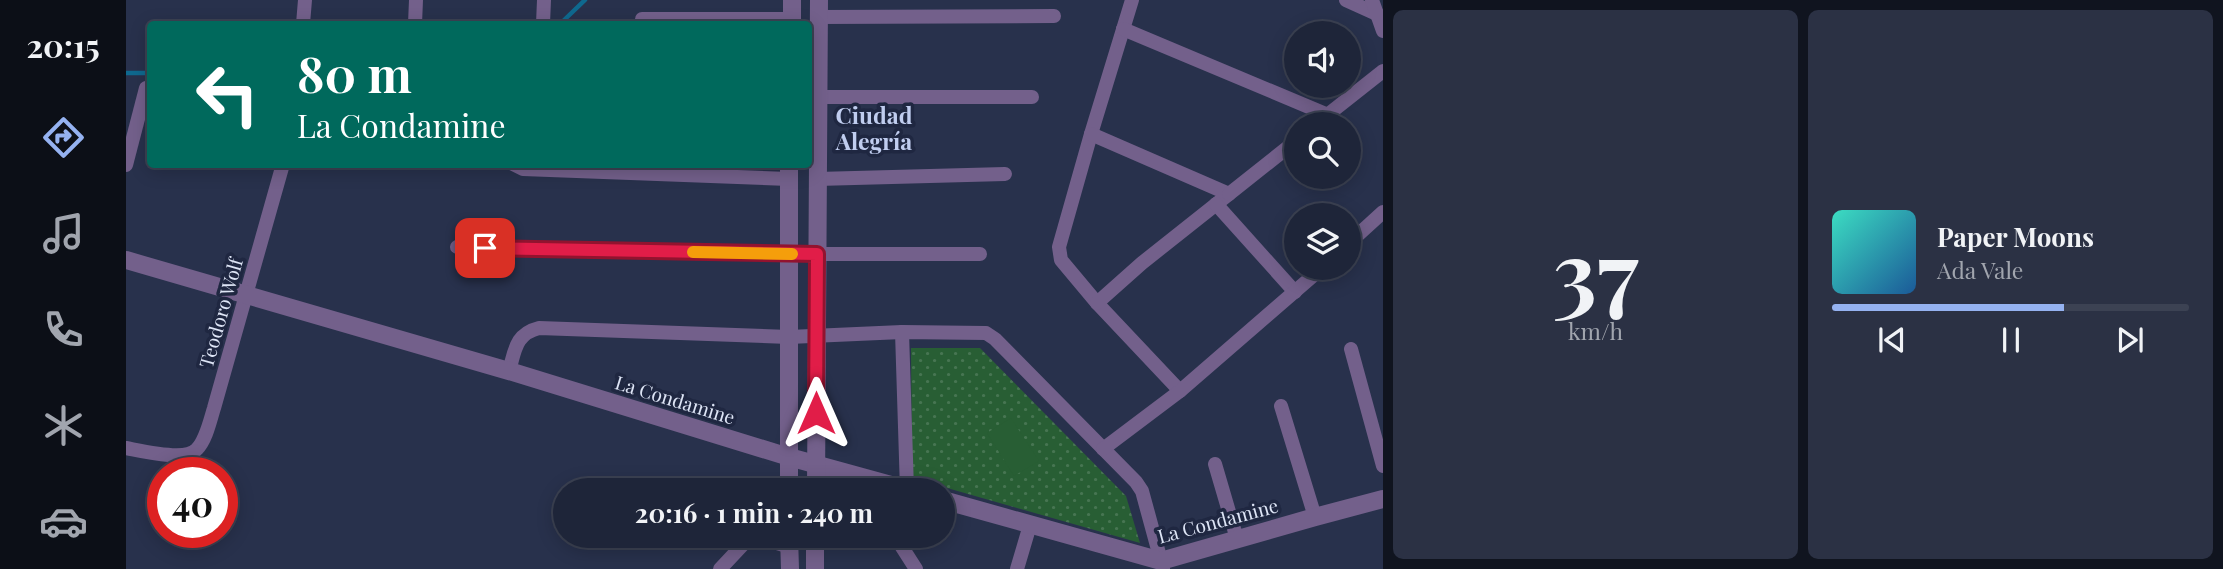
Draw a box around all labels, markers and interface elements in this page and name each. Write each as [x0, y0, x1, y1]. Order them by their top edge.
map controls [1284, 21, 1361, 280]
button: sound [1284, 21, 1361, 98]
text: 20:15 [26, 23, 100, 66]
text: 80 m [297, 40, 412, 105]
icon: left [182, 49, 273, 140]
district label: Ciudad Alegría [835, 99, 913, 156]
text: La Condamine [297, 103, 506, 146]
button: search [1284, 112, 1361, 189]
icon: directions [39, 113, 88, 162]
button: layers [1284, 203, 1361, 280]
icon: music [39, 209, 88, 258]
text: 37 [1553, 209, 1638, 330]
pin [455, 218, 515, 278]
text: Paper Moons [1937, 219, 2094, 254]
icon: arrive [466, 229, 504, 267]
street label: Teodoro Wolf [192, 253, 249, 371]
text: Ada Vale [1937, 254, 2024, 285]
icon: phone [39, 305, 88, 354]
text: km/h [1568, 315, 1623, 346]
icon: previous [1873, 321, 1911, 359]
icon: pause [1992, 321, 2030, 359]
icon: next [2111, 321, 2149, 359]
street label: La Condamine [612, 369, 738, 430]
position arrow [779, 376, 853, 450]
icon: climate [39, 401, 88, 450]
speed limit sign: 40 [147, 457, 238, 548]
street label: La Condamine [1155, 491, 1281, 549]
text: 20:16 · 1 min · 240 m [635, 495, 873, 530]
icon: car [39, 497, 88, 546]

